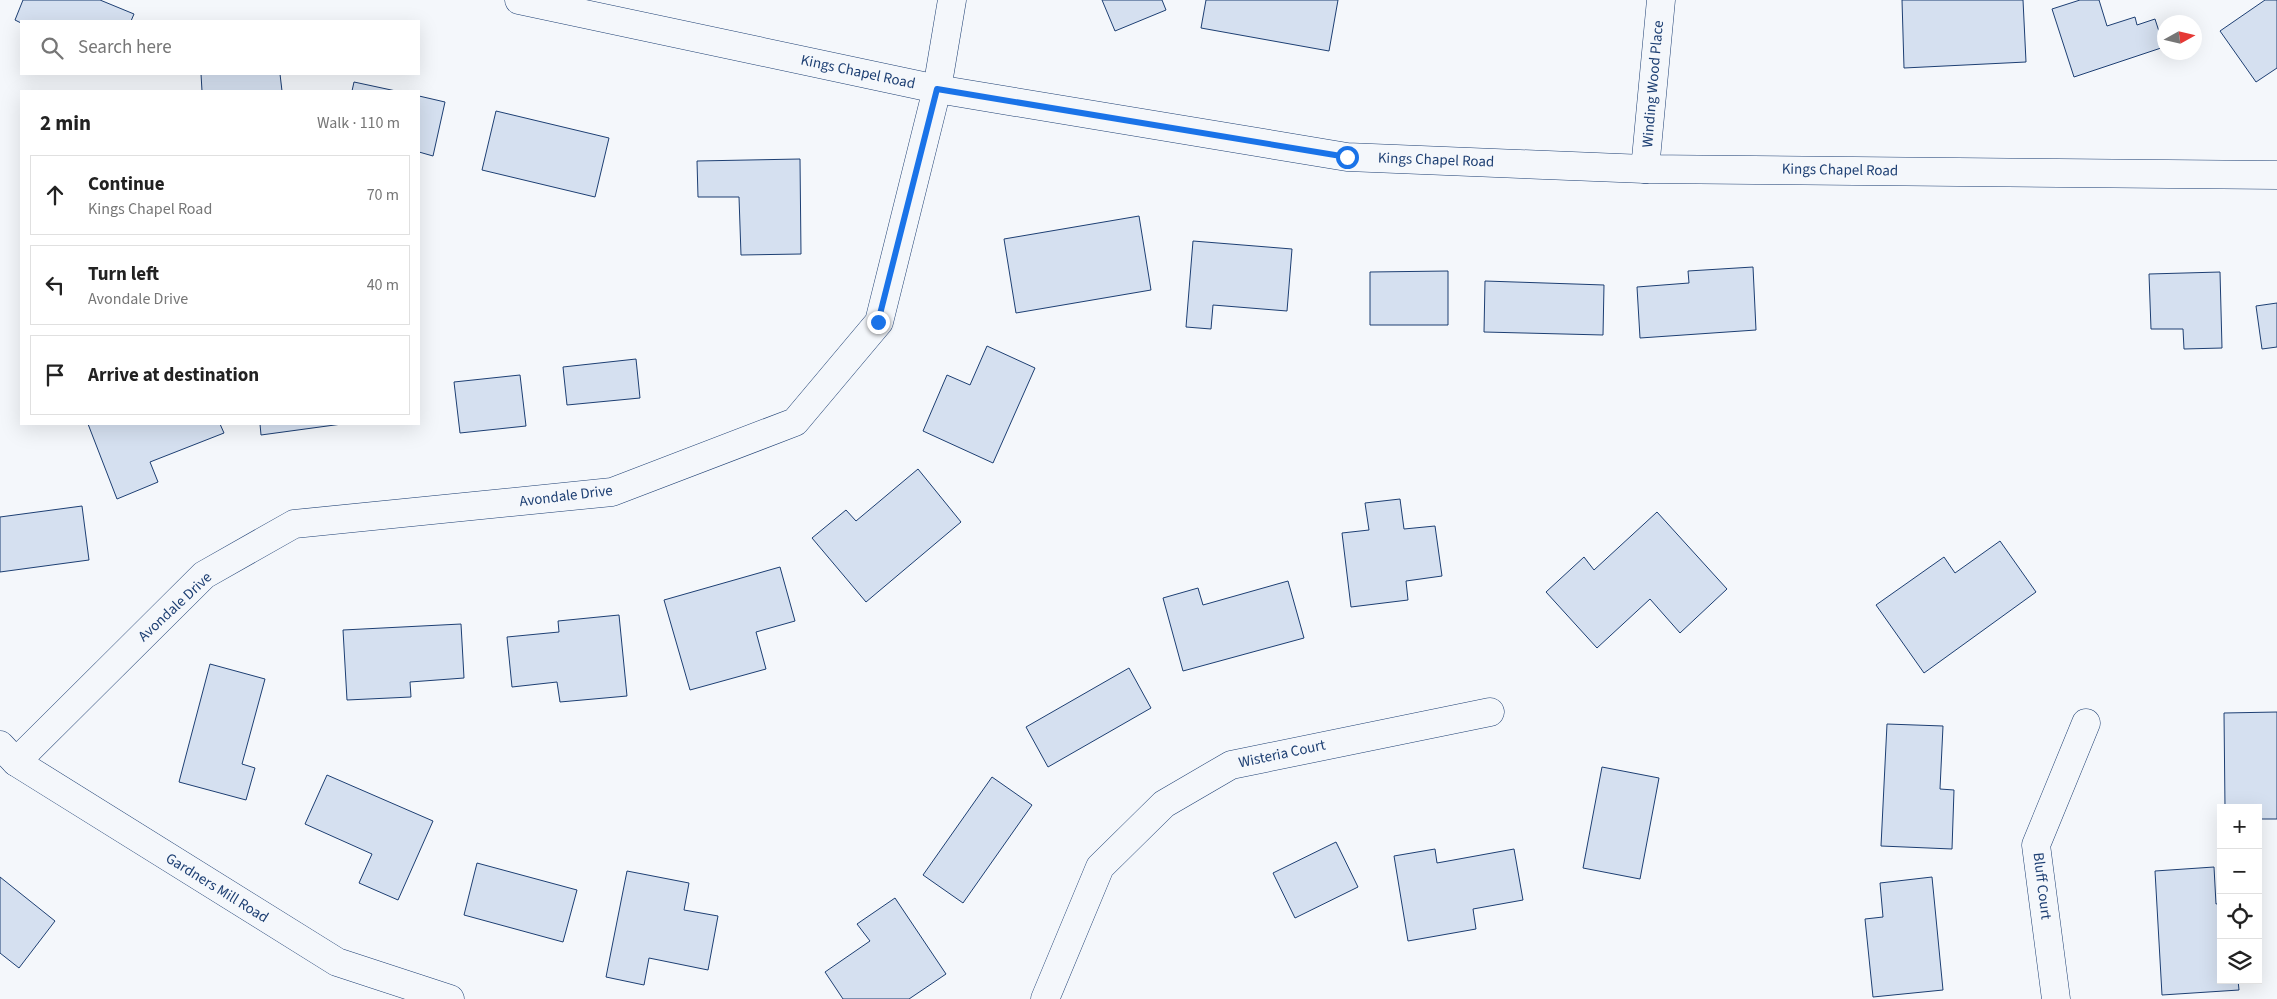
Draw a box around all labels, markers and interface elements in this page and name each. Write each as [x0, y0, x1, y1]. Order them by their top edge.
north arrow [2157, 15, 2202, 60]
street label: Winding Wood Place [1637, 19, 1669, 149]
search box [20, 20, 420, 75]
icon: search [38, 34, 66, 62]
text: Search here [78, 34, 172, 61]
street label: Kings Chapel Road [799, 50, 917, 94]
text: 2 min [40, 108, 91, 138]
text: Walk · 110 m [317, 112, 400, 134]
route start [1336, 146, 1359, 169]
street label: Kings Chapel Road [1377, 147, 1495, 173]
street label: Kings Chapel Road [1782, 158, 1898, 182]
text: Continue [88, 171, 165, 198]
icon: ahead [41, 181, 69, 209]
text: 70 m [367, 184, 399, 206]
text: Kings Chapel Road [88, 198, 212, 220]
text: Turn left [88, 261, 159, 288]
icon: left [41, 271, 69, 299]
text: 40 m [367, 274, 399, 296]
text: Avondale Drive [88, 288, 188, 310]
route end [867, 311, 890, 334]
icon: arrive [41, 361, 69, 389]
text: Arrive at destination [88, 362, 259, 389]
street label: Avondale Drive [518, 480, 614, 512]
street label: Avondale Drive [133, 567, 217, 647]
street label: Wisteria Court [1237, 735, 1327, 773]
map controls [2217, 804, 2262, 984]
button: + [2217, 804, 2262, 849]
street label: Gardners Mill Road [162, 848, 272, 928]
button: − [2217, 849, 2262, 894]
street label: Bluff Court [2027, 851, 2057, 921]
button: locate [2217, 894, 2262, 939]
button: layers [2217, 939, 2262, 984]

